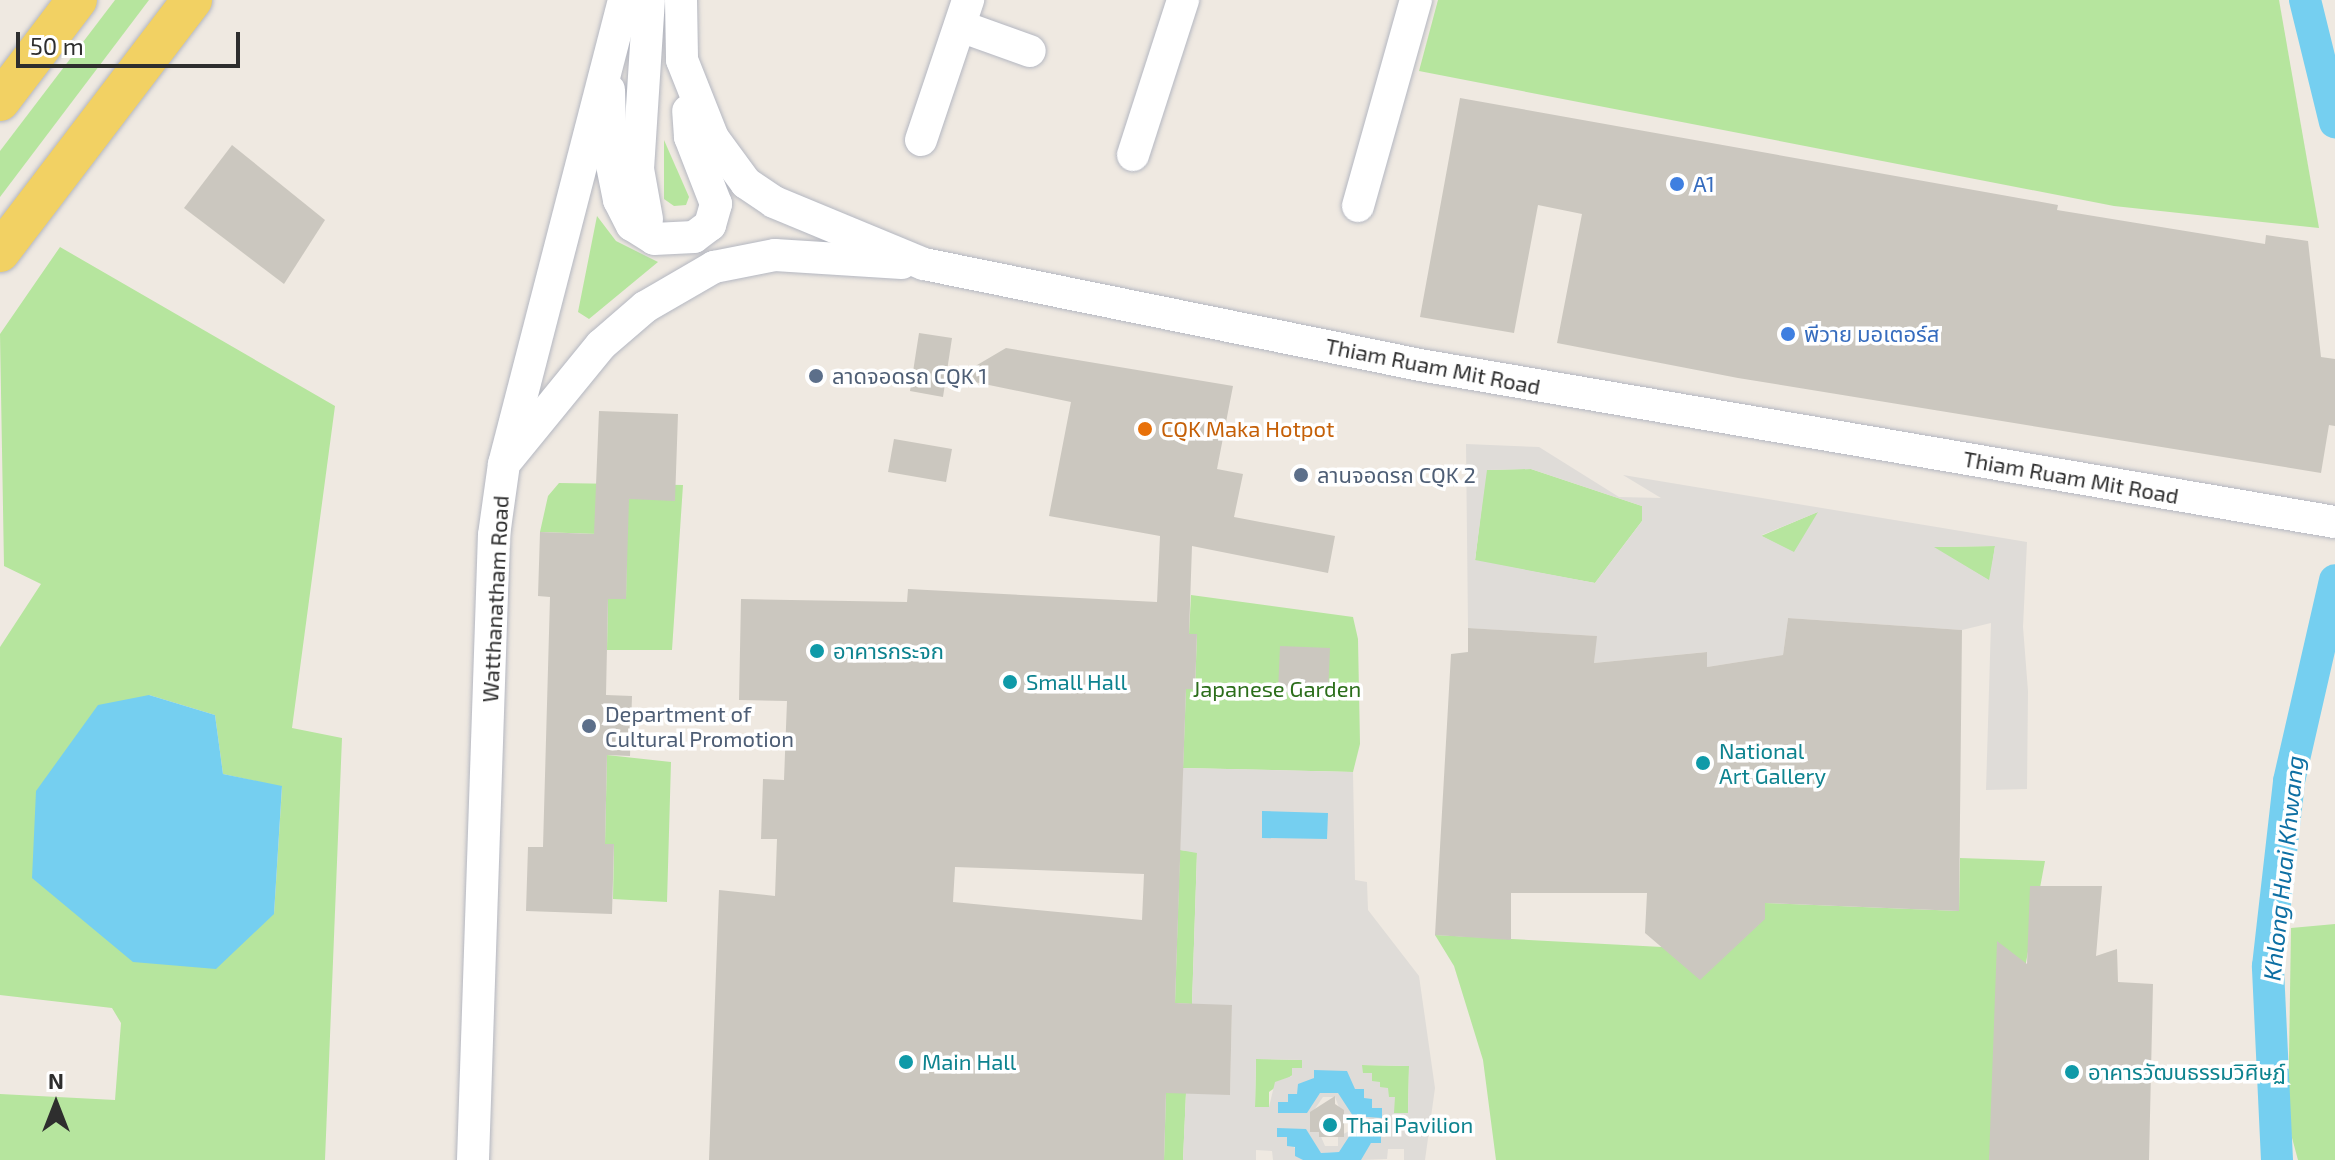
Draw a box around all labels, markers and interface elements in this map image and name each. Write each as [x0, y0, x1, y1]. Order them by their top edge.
scale bar [20, 16, 244, 66]
text: 50 m [30, 31, 84, 60]
place label: A1 [1693, 171, 1715, 197]
marker: A1 [1668, 175, 1686, 193]
place label: พีวาย มอเตอร์ส [1804, 321, 1939, 347]
marker: พีวาย มอเตอร์ส [1779, 325, 1797, 343]
street label: Thiam Ruam Mit Road [1323, 332, 1543, 400]
place label: ลาดจอดรถ CQK 1 [832, 363, 987, 389]
marker: ลาดจอดรถ CQK 1 [807, 367, 825, 385]
place label: CQK Maka Hotpot [1161, 416, 1335, 442]
marker: CQK Maka Hotpot [1136, 420, 1154, 438]
street label: Thiam Ruam Mit Road [1961, 445, 2181, 509]
place label: ลานจอดรถ CQK 2 [1317, 462, 1476, 488]
marker: ลานจอดรถ CQK 2 [1292, 466, 1310, 484]
street label: Watthanatham Road [476, 495, 514, 703]
place label: อาคารกระจก [833, 638, 944, 664]
marker: อาคารกระจก [808, 642, 826, 660]
place label: Small Hall [1026, 669, 1128, 695]
marker: Small Hall [1001, 673, 1019, 691]
park label: Japanese Garden [1193, 676, 1361, 702]
place label: Department of Cultural Promotion [605, 700, 795, 752]
marker: Department of Cultural Promotion [580, 717, 598, 735]
place label: National Art Gallery [1719, 737, 1826, 788]
marker: National Art Gallery [1694, 754, 1712, 772]
water label: Khlong Huai Khwang [2257, 754, 2309, 982]
place label: Main Hall [922, 1049, 1016, 1075]
marker: Main Hall [897, 1053, 915, 1071]
place label: อาคารวัฒนธรรมวิศิษฏ์ [2088, 1059, 2286, 1085]
marker: อาคารวัฒนธรรมวิศิษฏ์ [2063, 1063, 2081, 1081]
north arrow [16, 1064, 96, 1144]
text: N [48, 1067, 64, 1093]
place label: Thai Pavilion [1346, 1112, 1473, 1138]
marker: Thai Pavilion [1321, 1116, 1339, 1134]

